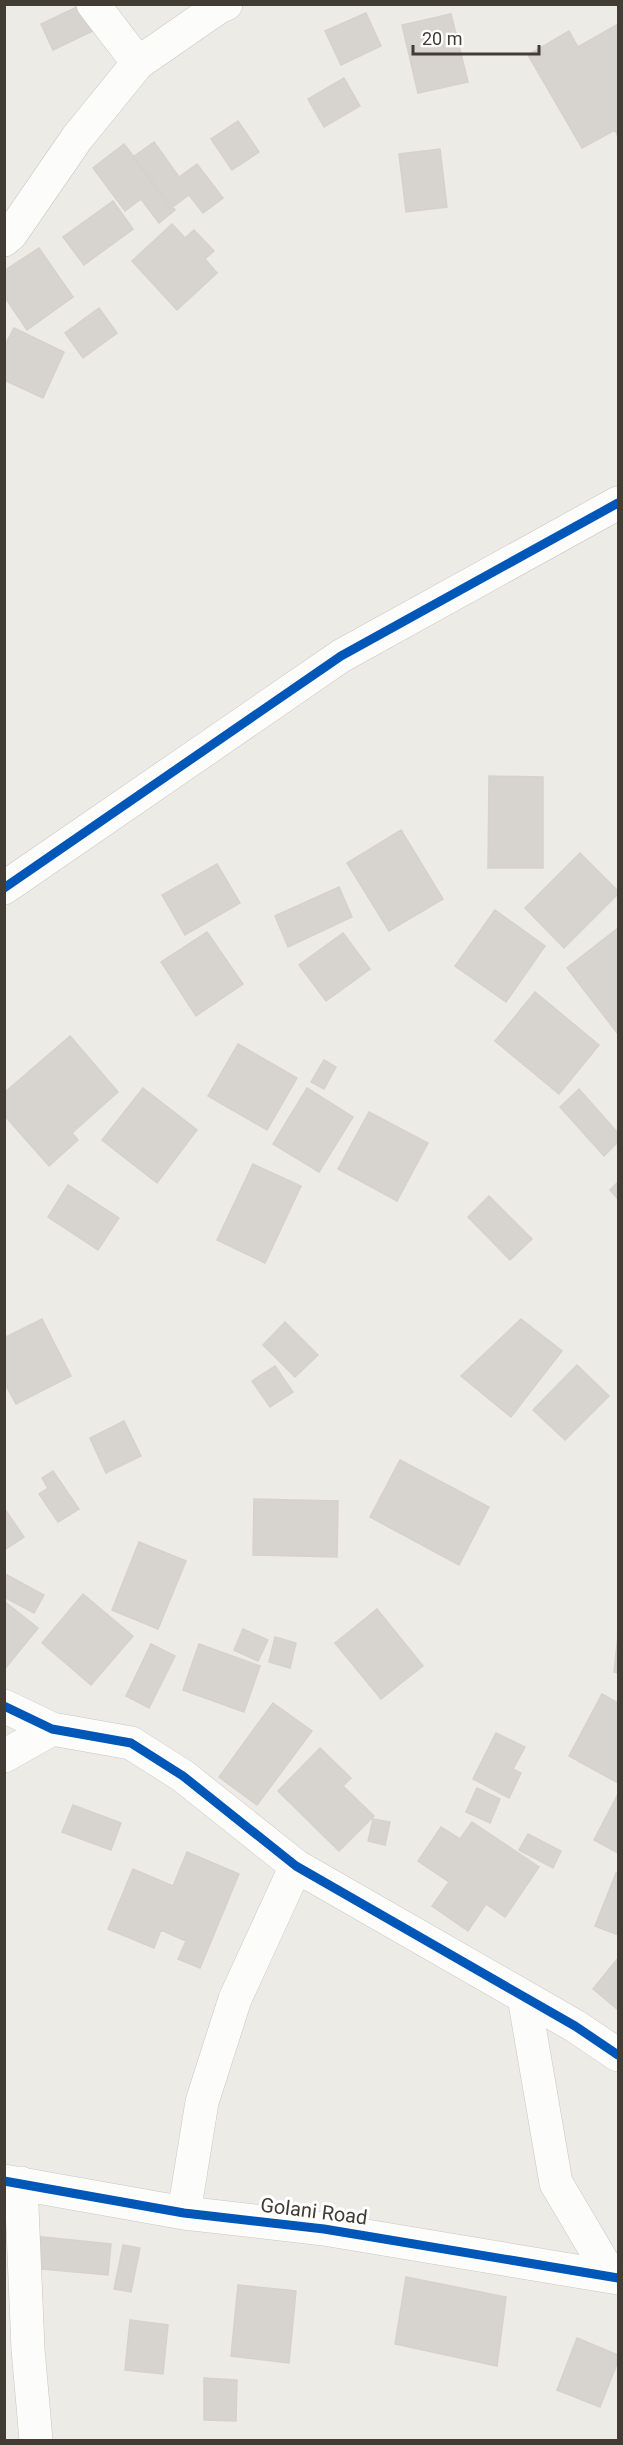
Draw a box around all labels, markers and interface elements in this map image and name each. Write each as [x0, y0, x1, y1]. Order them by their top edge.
scale bar [413, 18, 539, 56]
text: 20 m [422, 28, 462, 49]
street label: Golani Road [259, 2193, 369, 2229]

